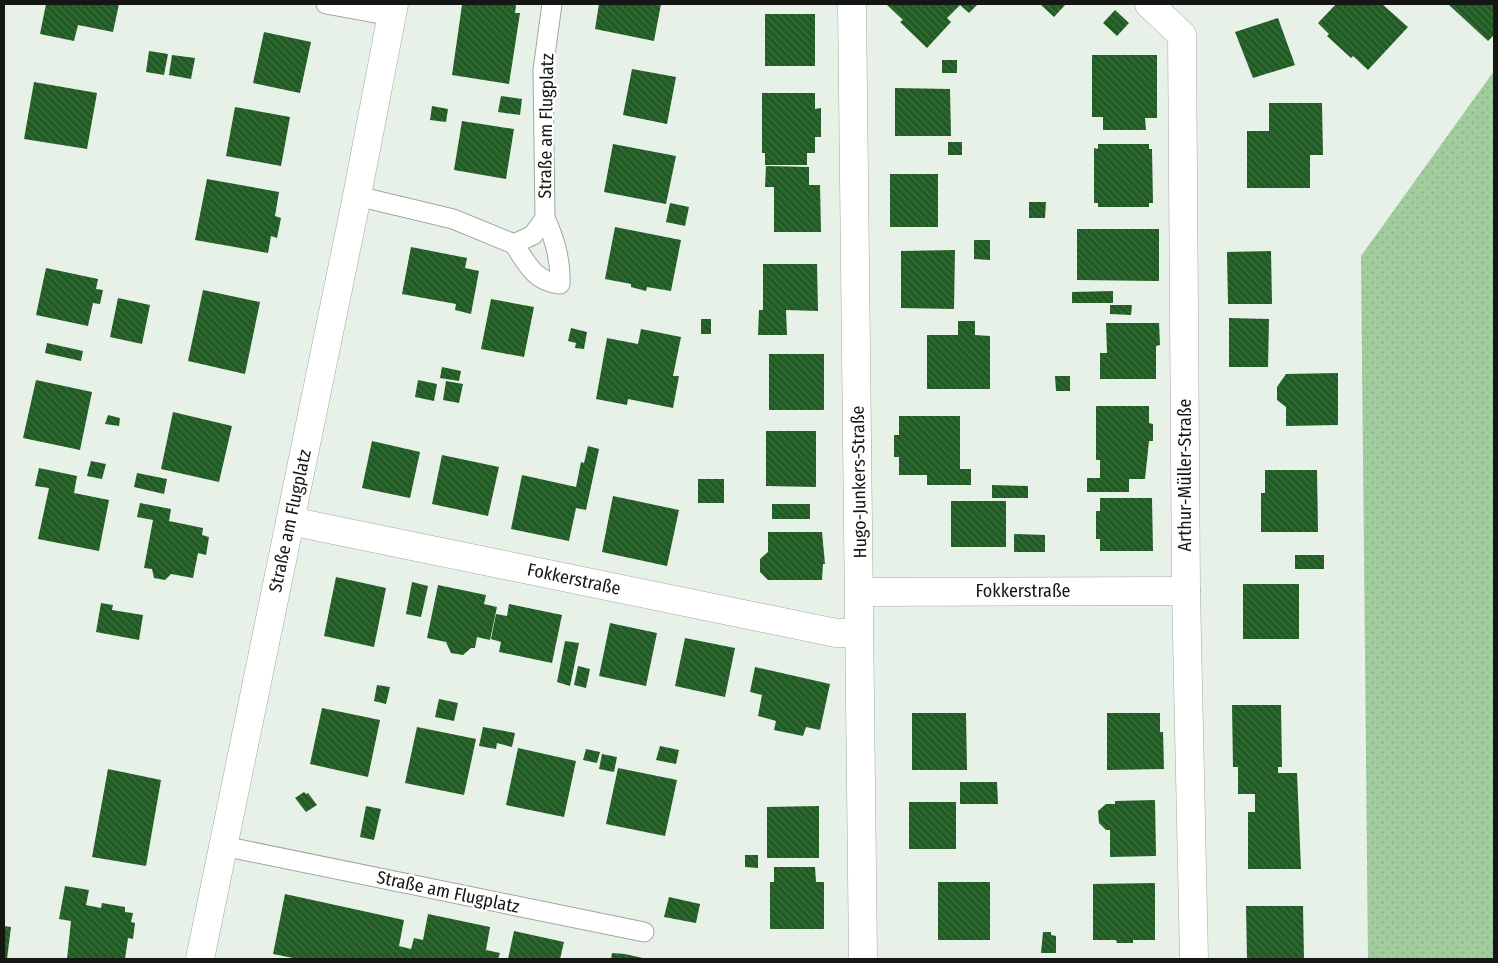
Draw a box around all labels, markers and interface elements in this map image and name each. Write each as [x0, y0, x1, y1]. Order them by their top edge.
street label: Straße am Flugplatz [534, 53, 558, 199]
street label: Arthur-Müller-Straße [1174, 398, 1196, 551]
street label: Hugo-Junkers-Straße [847, 405, 871, 559]
street label: Straße am Flugplatz [264, 448, 316, 594]
street label: Fokkerstraße [525, 558, 623, 600]
street label: Fokkerstraße [976, 580, 1071, 602]
street label: Straße am Flugplatz [375, 866, 521, 918]

